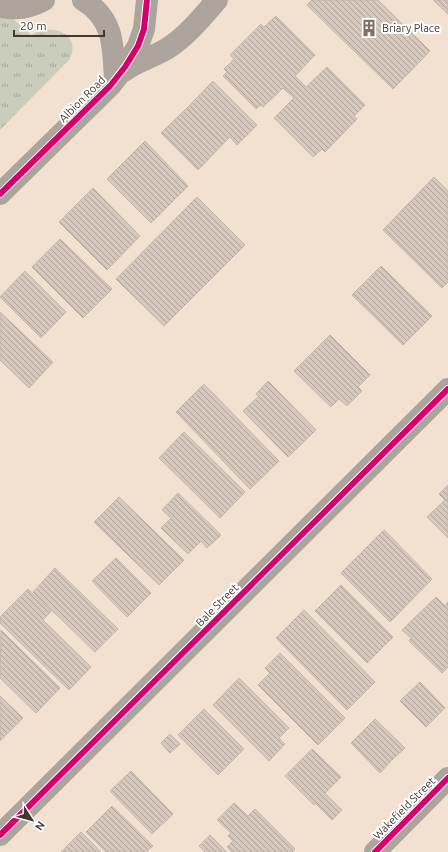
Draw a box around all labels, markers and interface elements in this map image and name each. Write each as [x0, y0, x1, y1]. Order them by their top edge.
scale bar [14, 12, 104, 38]
building icon: Briary Place [359, 18, 379, 38]
text: 20 m [20, 19, 47, 32]
place label: Briary Place [382, 22, 440, 34]
street label: Albion Road [57, 74, 107, 124]
street label: Bale Street [193, 581, 241, 629]
street label: Wakefield Street [371, 774, 438, 841]
north arrow [12, 800, 52, 840]
text: N [33, 819, 47, 833]

